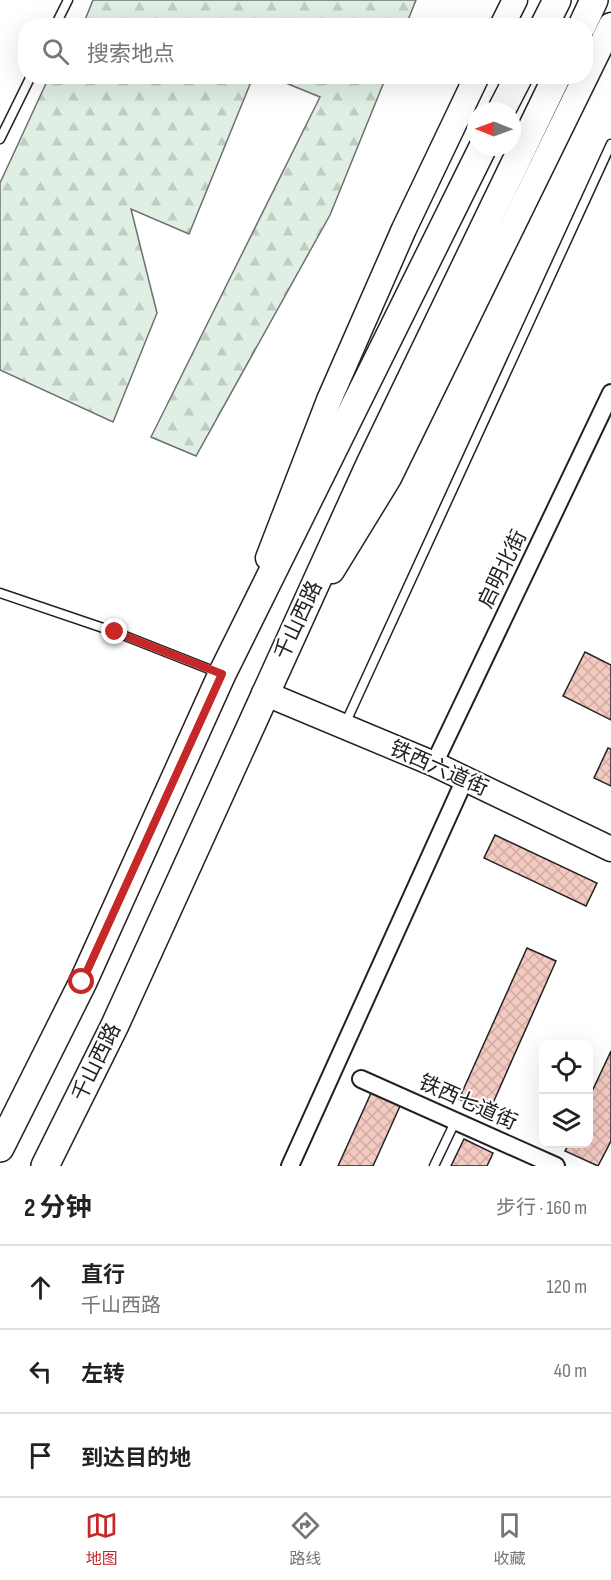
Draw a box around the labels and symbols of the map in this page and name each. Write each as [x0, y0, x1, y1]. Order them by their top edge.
north arrow [467, 102, 521, 156]
street label: 启明北街 [473, 526, 532, 612]
street label: 千山西路 [269, 577, 328, 664]
route end [101, 618, 127, 644]
street label: 铁西六道街 [386, 736, 492, 801]
route start [68, 968, 94, 994]
street label: 千山西路 [67, 1019, 126, 1105]
street label: 铁西七道街 [415, 1070, 521, 1135]

